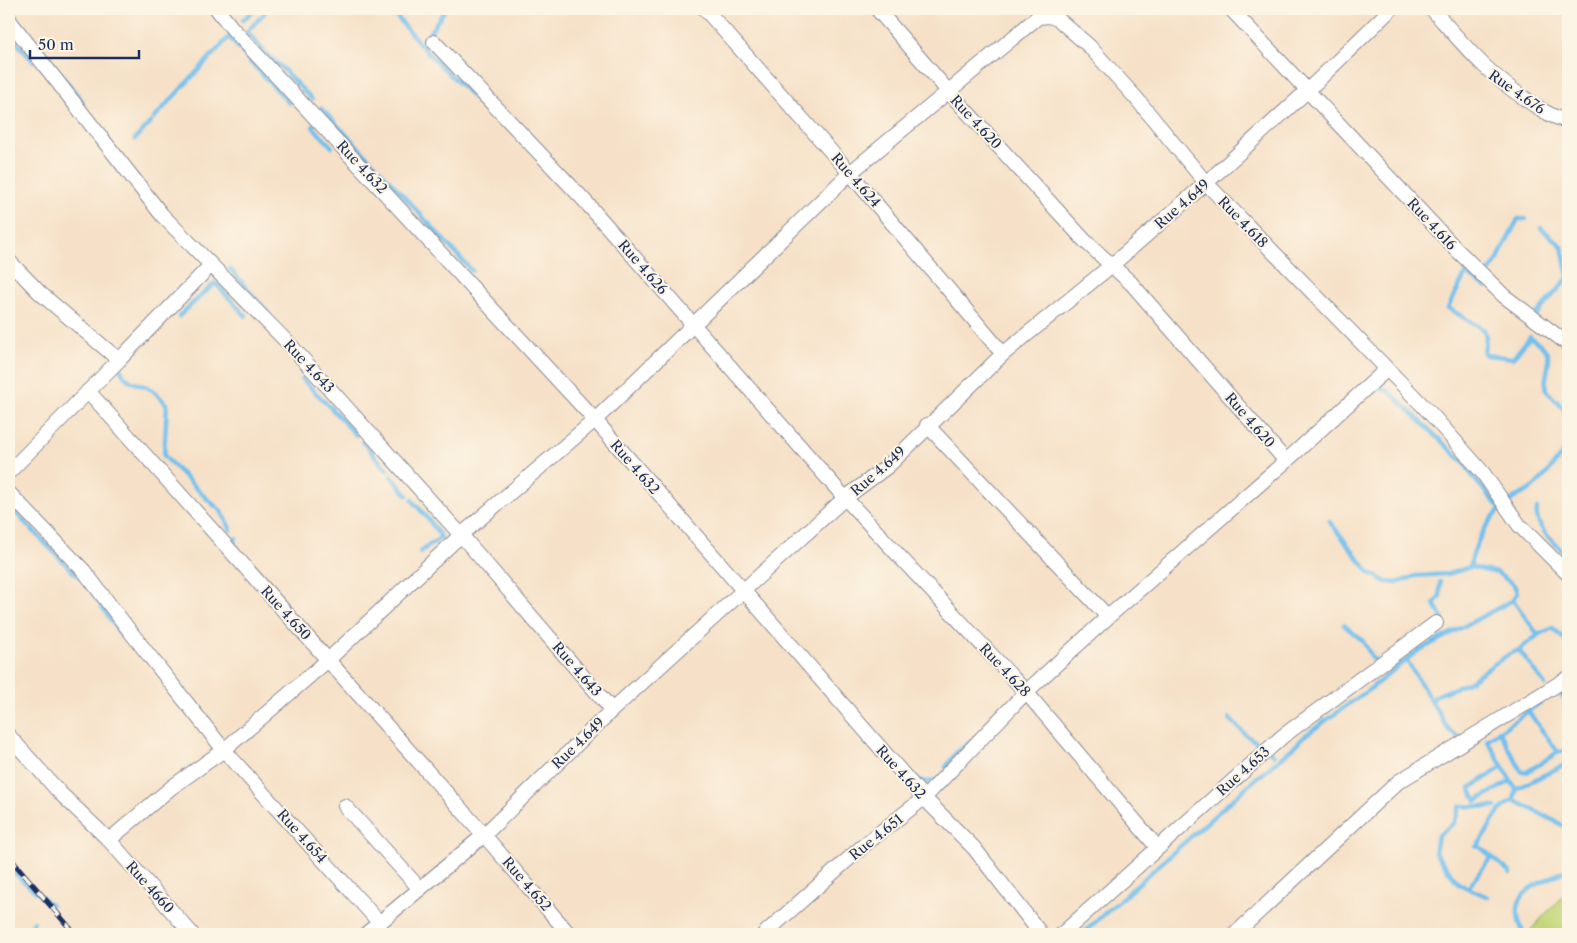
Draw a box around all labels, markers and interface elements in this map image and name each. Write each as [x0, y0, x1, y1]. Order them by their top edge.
scale bar [30, 28, 139, 60]
text: 50 m [38, 35, 74, 54]
street label: Rue 4.676 [1485, 66, 1549, 118]
street label: Rue 4.620 [946, 91, 1006, 153]
street label: Rue 4.632 [333, 137, 391, 197]
street label: Rue 4.624 [827, 149, 885, 211]
street label: Rue 4.649 [1151, 175, 1213, 233]
street label: Rue 4.618 [1214, 193, 1272, 251]
street label: Rue 4.616 [1403, 194, 1461, 254]
street label: Rue 4.626 [614, 236, 672, 298]
street label: Rue 4.643 [280, 336, 338, 396]
street label: Rue 4.620 [1221, 389, 1279, 451]
street label: Rue 4.632 [607, 436, 663, 498]
street label: Rue 4.649 [847, 442, 909, 500]
street label: Rue 4.650 [257, 582, 315, 644]
street label: Rue 4.643 [548, 638, 606, 700]
street label: Rue 4.628 [976, 639, 1034, 701]
street label: Rue 4.649 [548, 713, 608, 773]
street label: Rue 4.632 [872, 741, 930, 803]
street label: Rue 4.653 [1213, 742, 1273, 800]
street label: Rue 4.654 [273, 805, 331, 867]
street label: Rue 4.651 [846, 810, 907, 864]
street label: Rue 4.652 [499, 853, 555, 915]
street label: Rue 4660 [122, 857, 178, 917]

